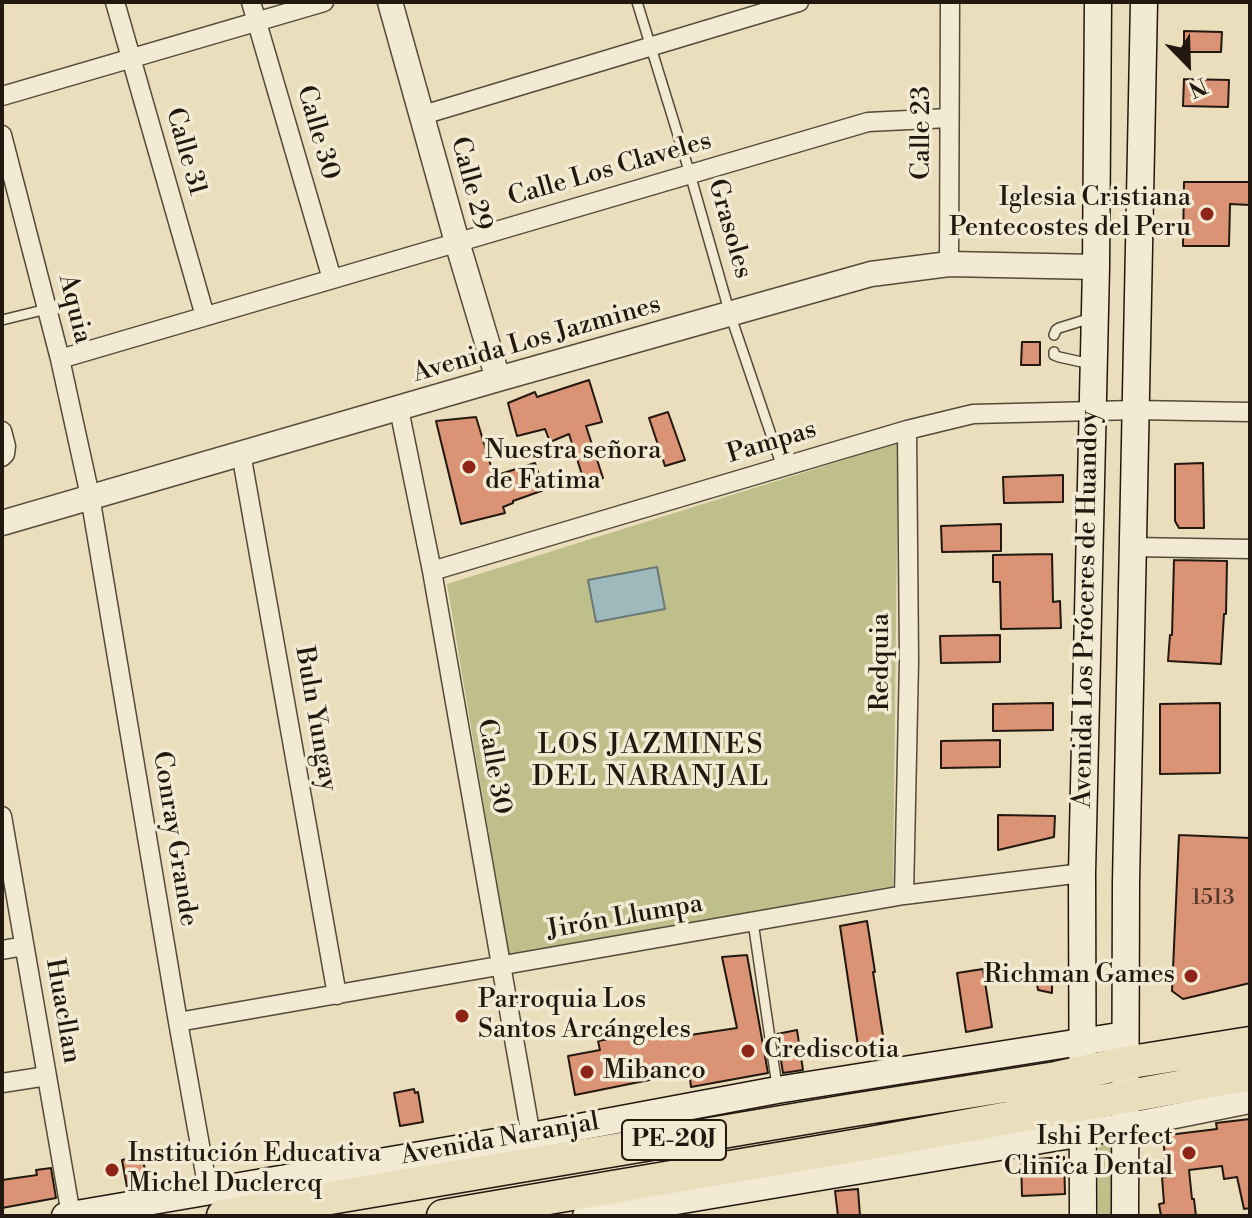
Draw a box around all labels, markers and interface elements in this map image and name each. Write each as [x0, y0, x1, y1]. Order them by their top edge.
north arrow [1148, 24, 1228, 104]
text: N [1184, 71, 1211, 102]
street label: Calle 30 [289, 82, 345, 184]
street label: Calle 23 [907, 86, 939, 180]
street label: Calle 31 [158, 105, 212, 199]
street label: Calle Los Claveles [505, 126, 715, 214]
street label: Calle 29 [443, 134, 497, 234]
street label: Grasoles [700, 176, 758, 282]
place label: Iglesia Cristiana Pentecostes del Peru [949, 183, 1191, 244]
marker: Iglesia Cristiana Pentecostes del Peru [1198, 205, 1216, 223]
street label: Aquia [50, 271, 98, 347]
street label: Avenida Los Jazmines [410, 290, 664, 390]
street label: Avenida Los Próceres de Huandoy [1068, 410, 1106, 808]
street label: Pampas [724, 415, 820, 471]
place label: Nuestra señora de Fatima [485, 436, 661, 498]
marker: Nuestra señora de Fatima [460, 458, 478, 476]
street label: Redquia [866, 613, 898, 711]
street label: Buln Yungay [287, 644, 343, 794]
street label: Calle 30 [469, 717, 517, 817]
district label: LOS JAZMINES DEL NARANJAL [532, 729, 770, 795]
street label: Conray Grande [145, 749, 203, 929]
house number: 1513 [1191, 886, 1235, 912]
street label: Jirón Llumpa [545, 889, 705, 947]
street label: Huacllan [37, 956, 87, 1066]
place label: Richman Games [984, 960, 1175, 992]
marker: Richman Games [1182, 967, 1200, 985]
place label: Parroquia Los Santos Arcángeles [478, 985, 691, 1046]
marker: Parroquia Los Santos Arcángeles [453, 1007, 471, 1025]
place label: Crediscotia [764, 1035, 899, 1067]
marker: Crediscotia [739, 1042, 757, 1060]
place label: Mibanco [603, 1056, 706, 1088]
marker: Mibanco [578, 1063, 596, 1081]
street label: Avenida Naranjal [398, 1107, 602, 1173]
road number: PE-20J [622, 1120, 726, 1160]
place label: Ishi Perfect Clinica Dental [1004, 1122, 1173, 1184]
place label: Institución Educativa Michel Duclercq [128, 1139, 381, 1200]
marker: Ishi Perfect Clinica Dental [1180, 1144, 1198, 1162]
marker: Institución Educativa Michel Duclercq [103, 1161, 121, 1179]

